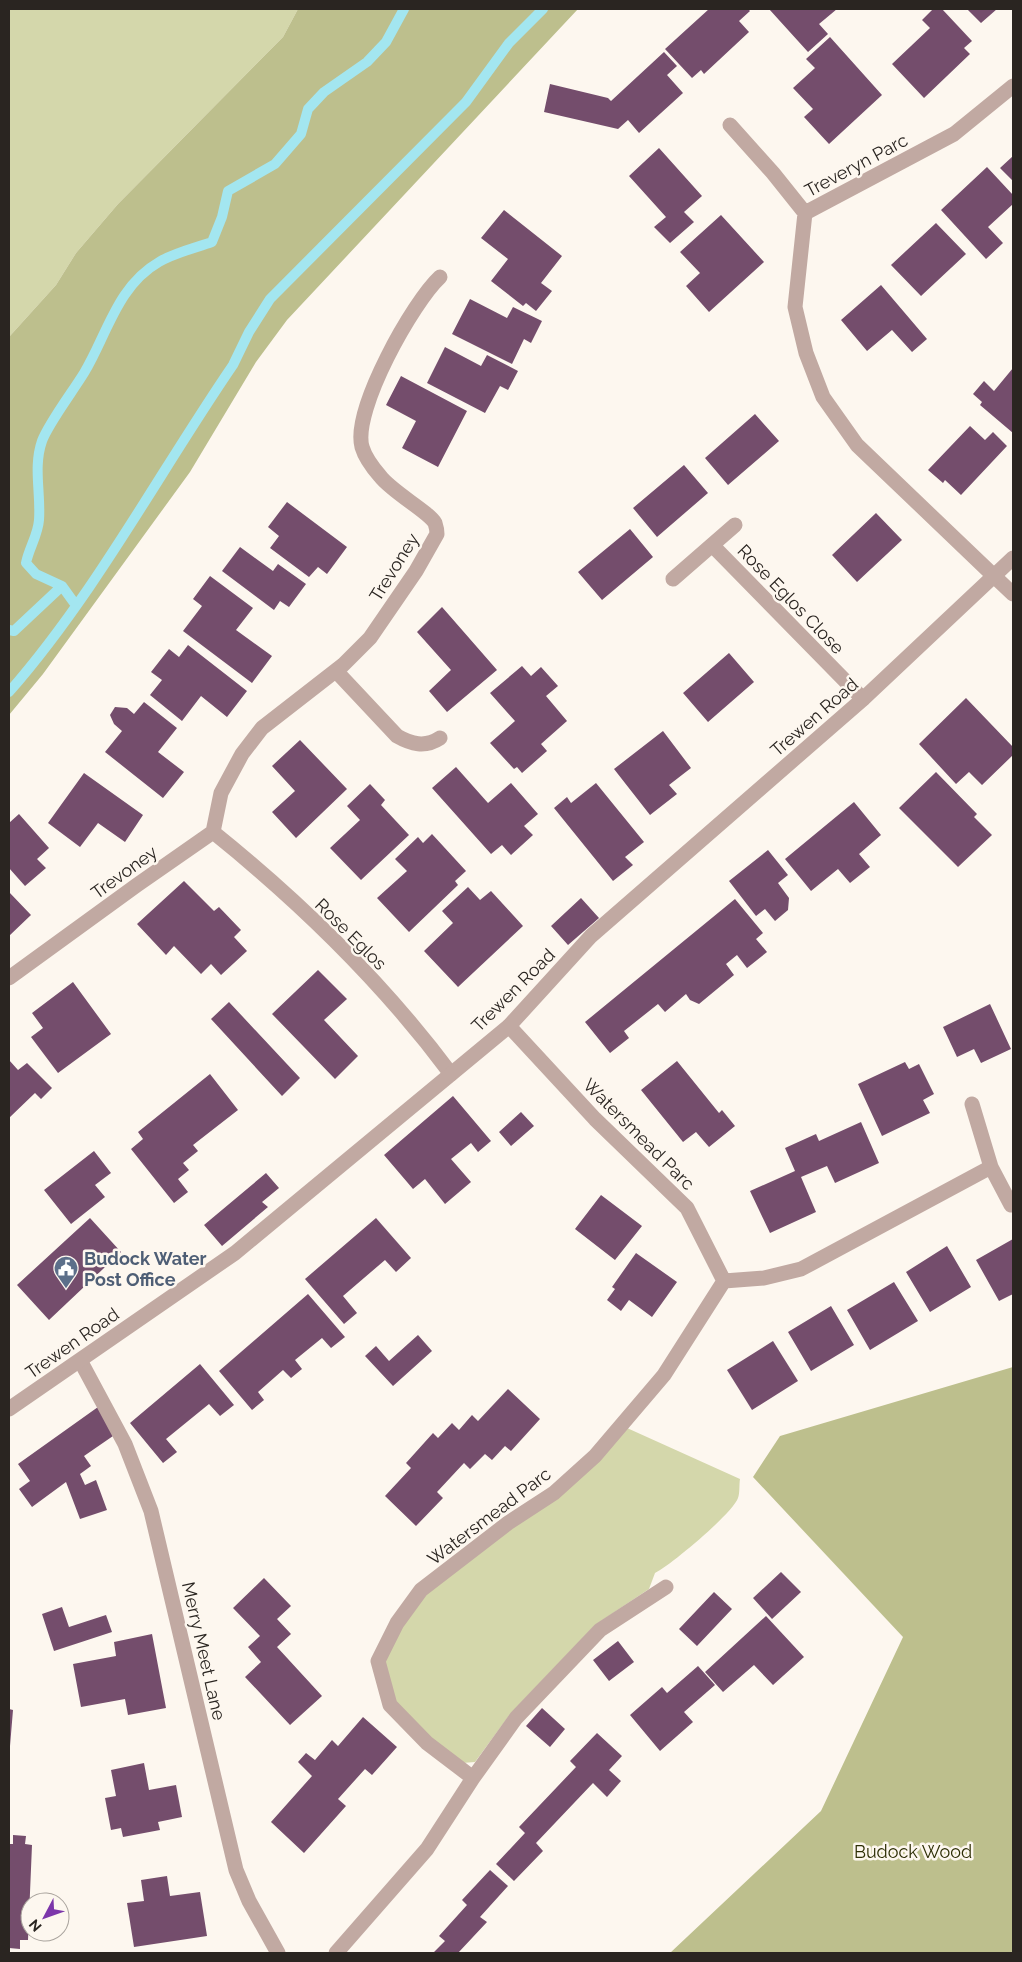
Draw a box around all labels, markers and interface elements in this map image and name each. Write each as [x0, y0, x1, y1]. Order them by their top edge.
street label: Treveryn Parc [801, 129, 911, 201]
street label: Trevoney [365, 529, 423, 605]
street label: Rose Eglos Close [733, 540, 849, 658]
street label: Trewen Road [766, 673, 862, 761]
street label: Trevoney [87, 841, 161, 903]
street label: Rose Eglos [311, 894, 391, 974]
street label: Trewen Road [467, 944, 559, 1036]
street label: Watersmead Parc [579, 1074, 699, 1194]
place label: Budock Water Post Office [84, 1248, 206, 1290]
public building icon: Budock Water Post Office [53, 1255, 79, 1289]
street label: Trewen Road [21, 1303, 123, 1383]
street label: Watersmead Parc [423, 1463, 555, 1569]
street label: Merry Meet Lane [178, 1580, 230, 1723]
park label: Budock Wood [854, 1841, 972, 1862]
north arrow [20, 1892, 70, 1942]
text: N [26, 1916, 45, 1935]

